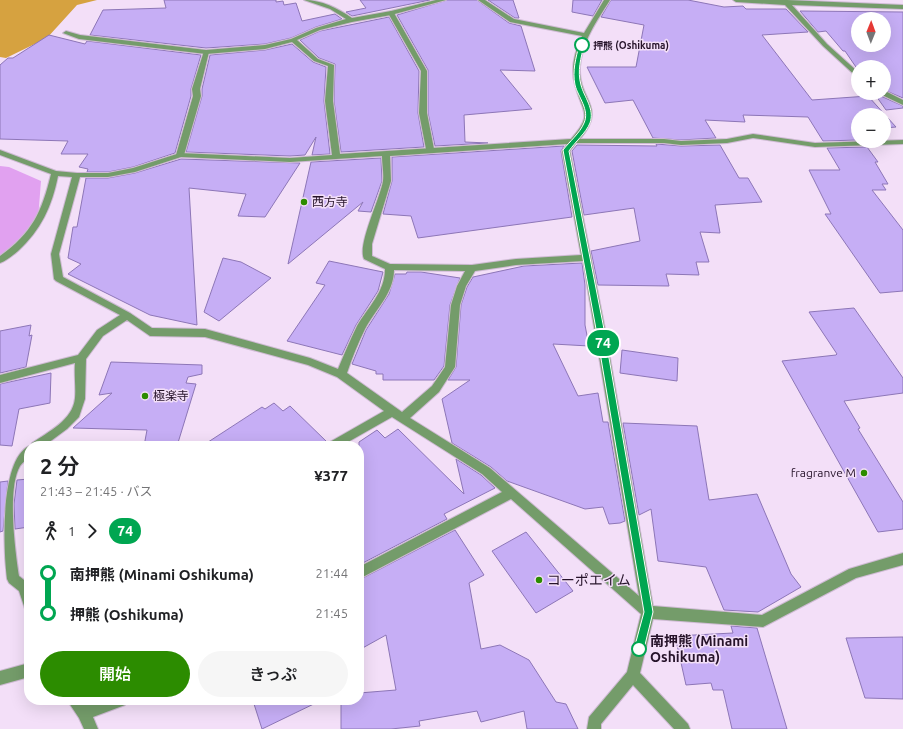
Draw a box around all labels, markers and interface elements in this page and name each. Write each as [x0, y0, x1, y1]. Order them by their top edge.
north arrow [851, 12, 891, 52]
map controls [851, 12, 891, 148]
marker: 押熊 (Oshikuma) [574, 37, 590, 53]
place label: 押熊 (Oshikuma) [593, 40, 669, 52]
button: + [851, 60, 891, 100]
button: − [851, 108, 891, 148]
place label: 西方寺 [312, 195, 348, 208]
marker: 西方寺 [299, 197, 309, 207]
line badge: 74 [585, 330, 621, 356]
text: 74 [595, 335, 611, 351]
place label: 極楽寺 [153, 389, 189, 402]
marker: 極楽寺 [140, 391, 150, 401]
text: 2 分 [40, 453, 80, 478]
place label: fragranve M [791, 466, 856, 479]
text: ¥377 [314, 467, 348, 484]
marker: fragranve M [859, 468, 869, 478]
text: 21:43 – 21:45 · バス [40, 484, 153, 498]
icon: walk [40, 520, 62, 542]
icon: forward [81, 520, 103, 542]
text: 74 [117, 523, 133, 539]
text: 1 [68, 524, 75, 538]
text: 南押熊 (Minami Oshikuma) [70, 566, 254, 583]
text: 21:44 [315, 566, 348, 580]
place label: コーポエイム [547, 572, 631, 588]
marker: コーポエイム [534, 575, 544, 585]
text: 押熊 (Oshikuma) [70, 606, 184, 623]
text: 21:45 [315, 606, 348, 620]
place label: 南押熊 (Minami Oshikuma) [650, 633, 748, 665]
marker: 南押熊 (Minami Oshikuma) [631, 641, 647, 657]
button: 開始 [40, 651, 190, 697]
button: きっぷ [198, 651, 348, 697]

